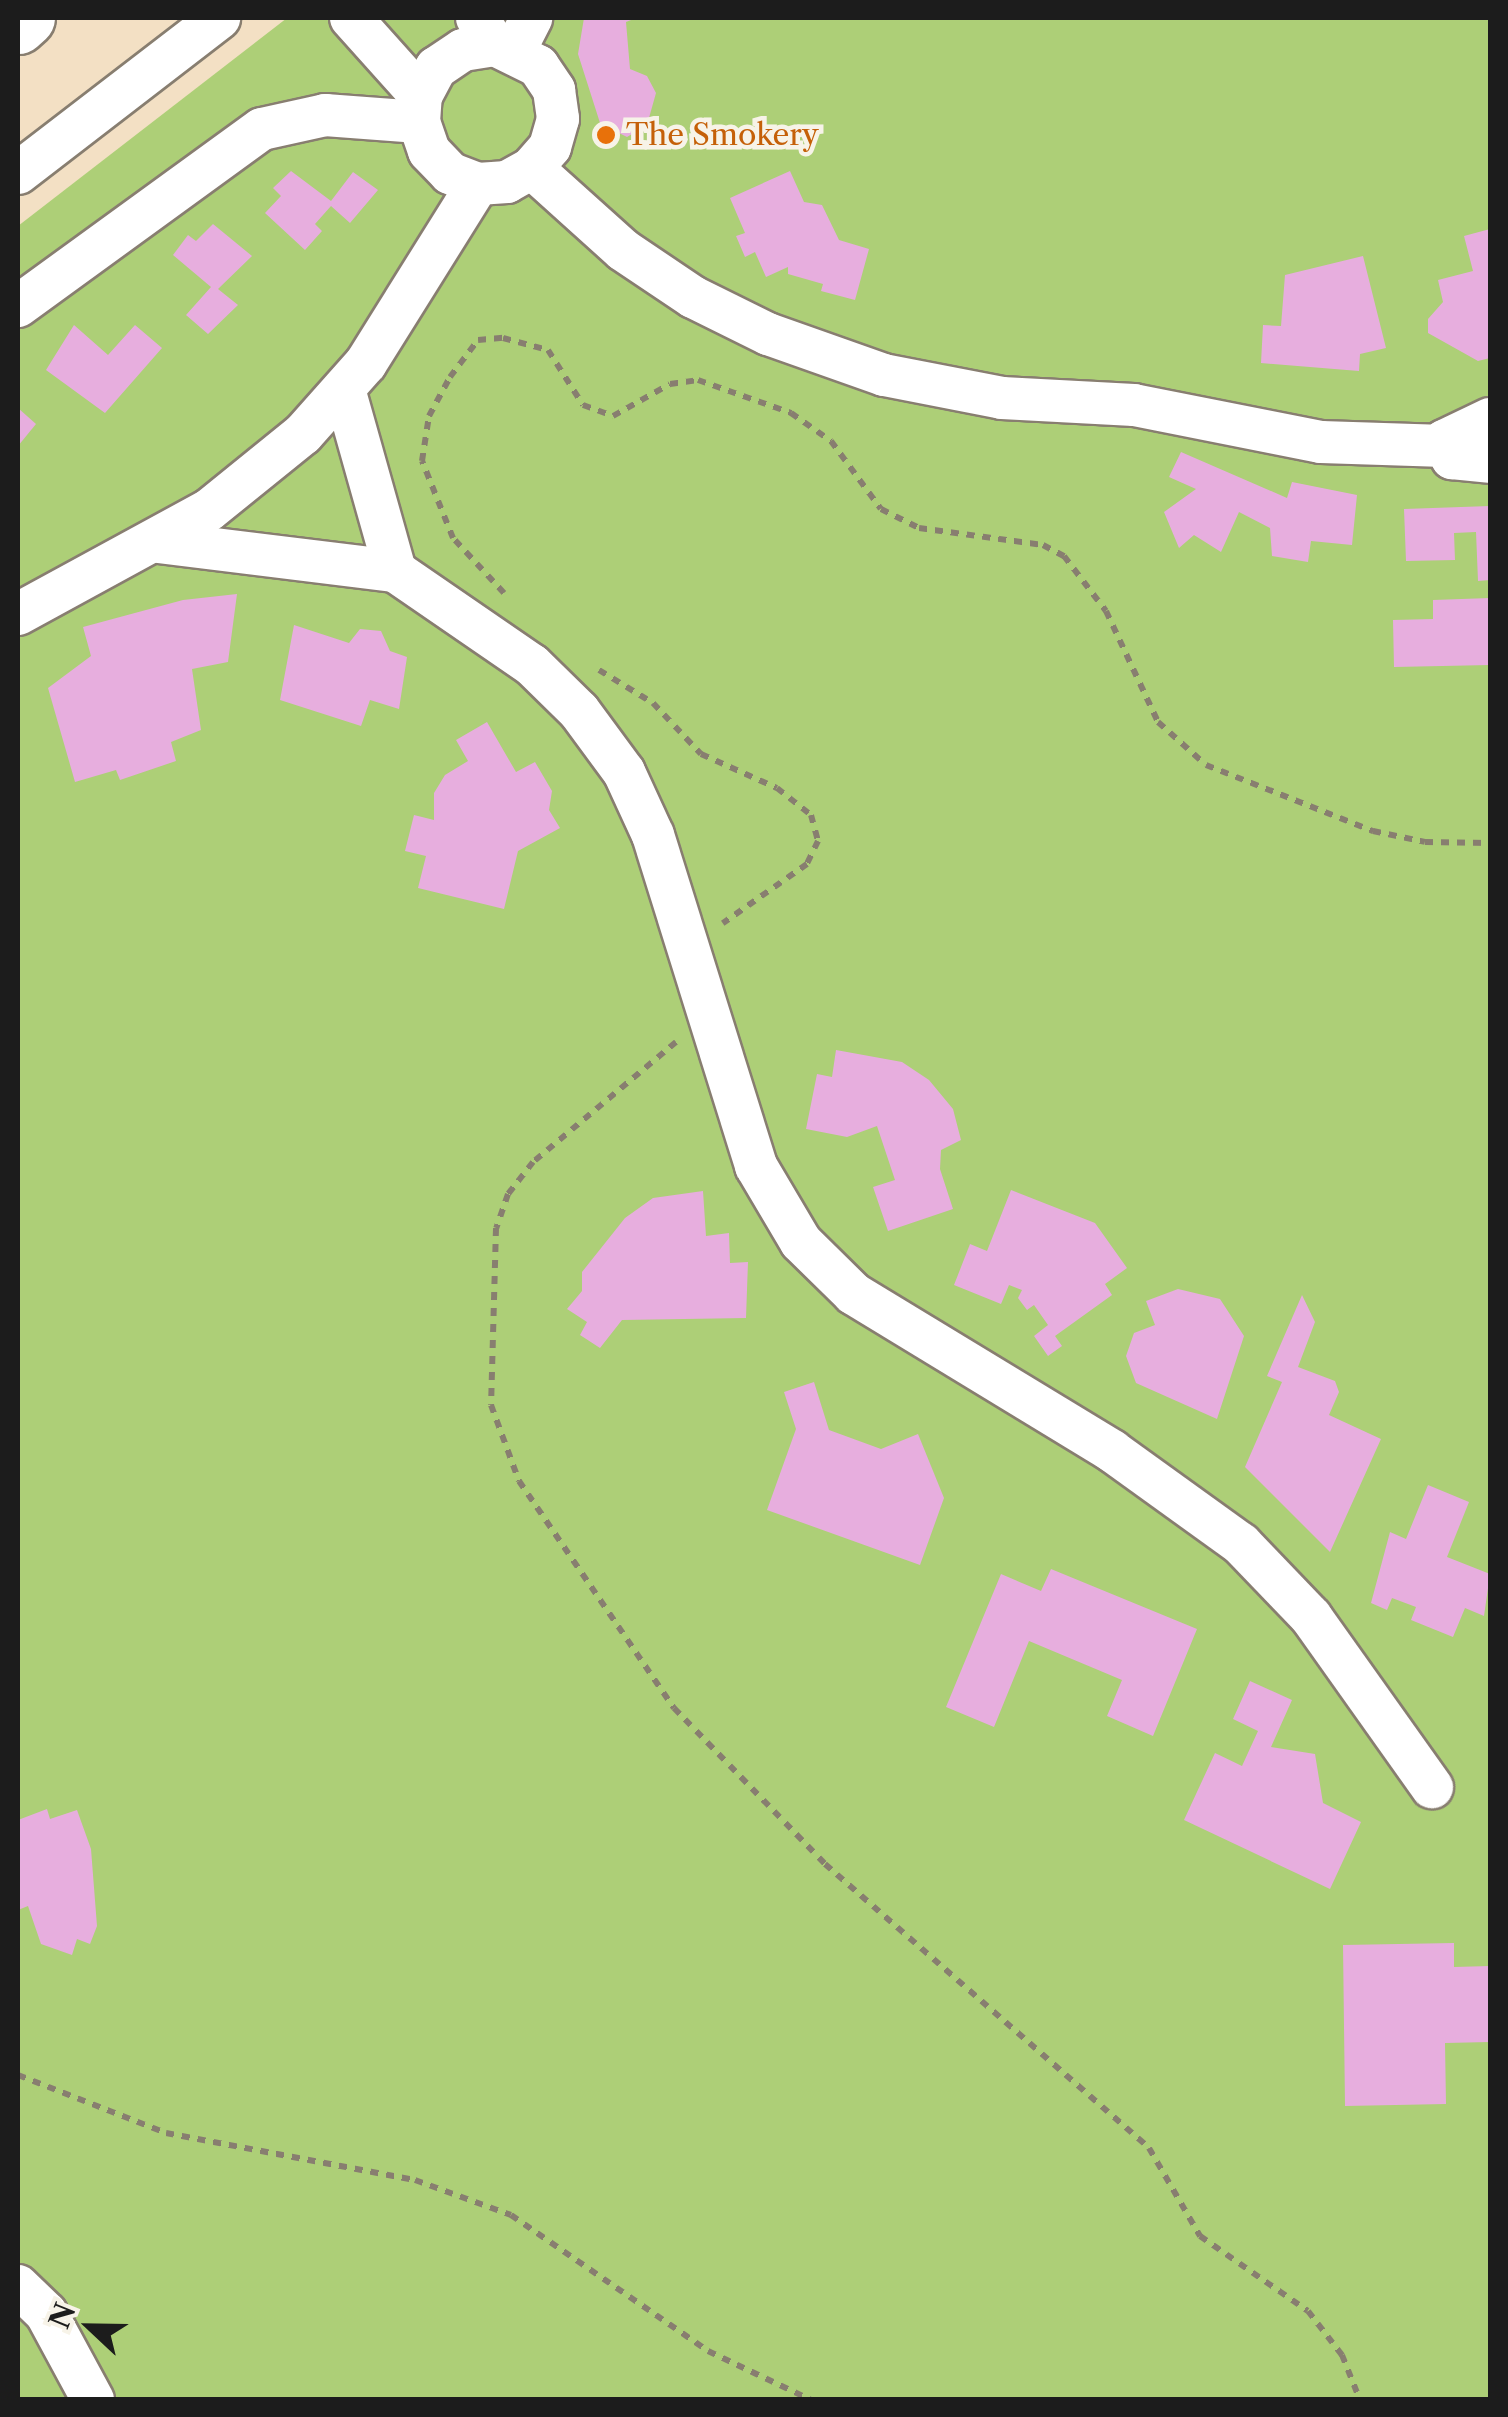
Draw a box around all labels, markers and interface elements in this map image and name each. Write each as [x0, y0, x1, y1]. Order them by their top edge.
place label: The Smokery [626, 117, 819, 153]
marker: The Smokery [595, 124, 617, 146]
north arrow [40, 2277, 140, 2377]
text: N [42, 2298, 83, 2333]

